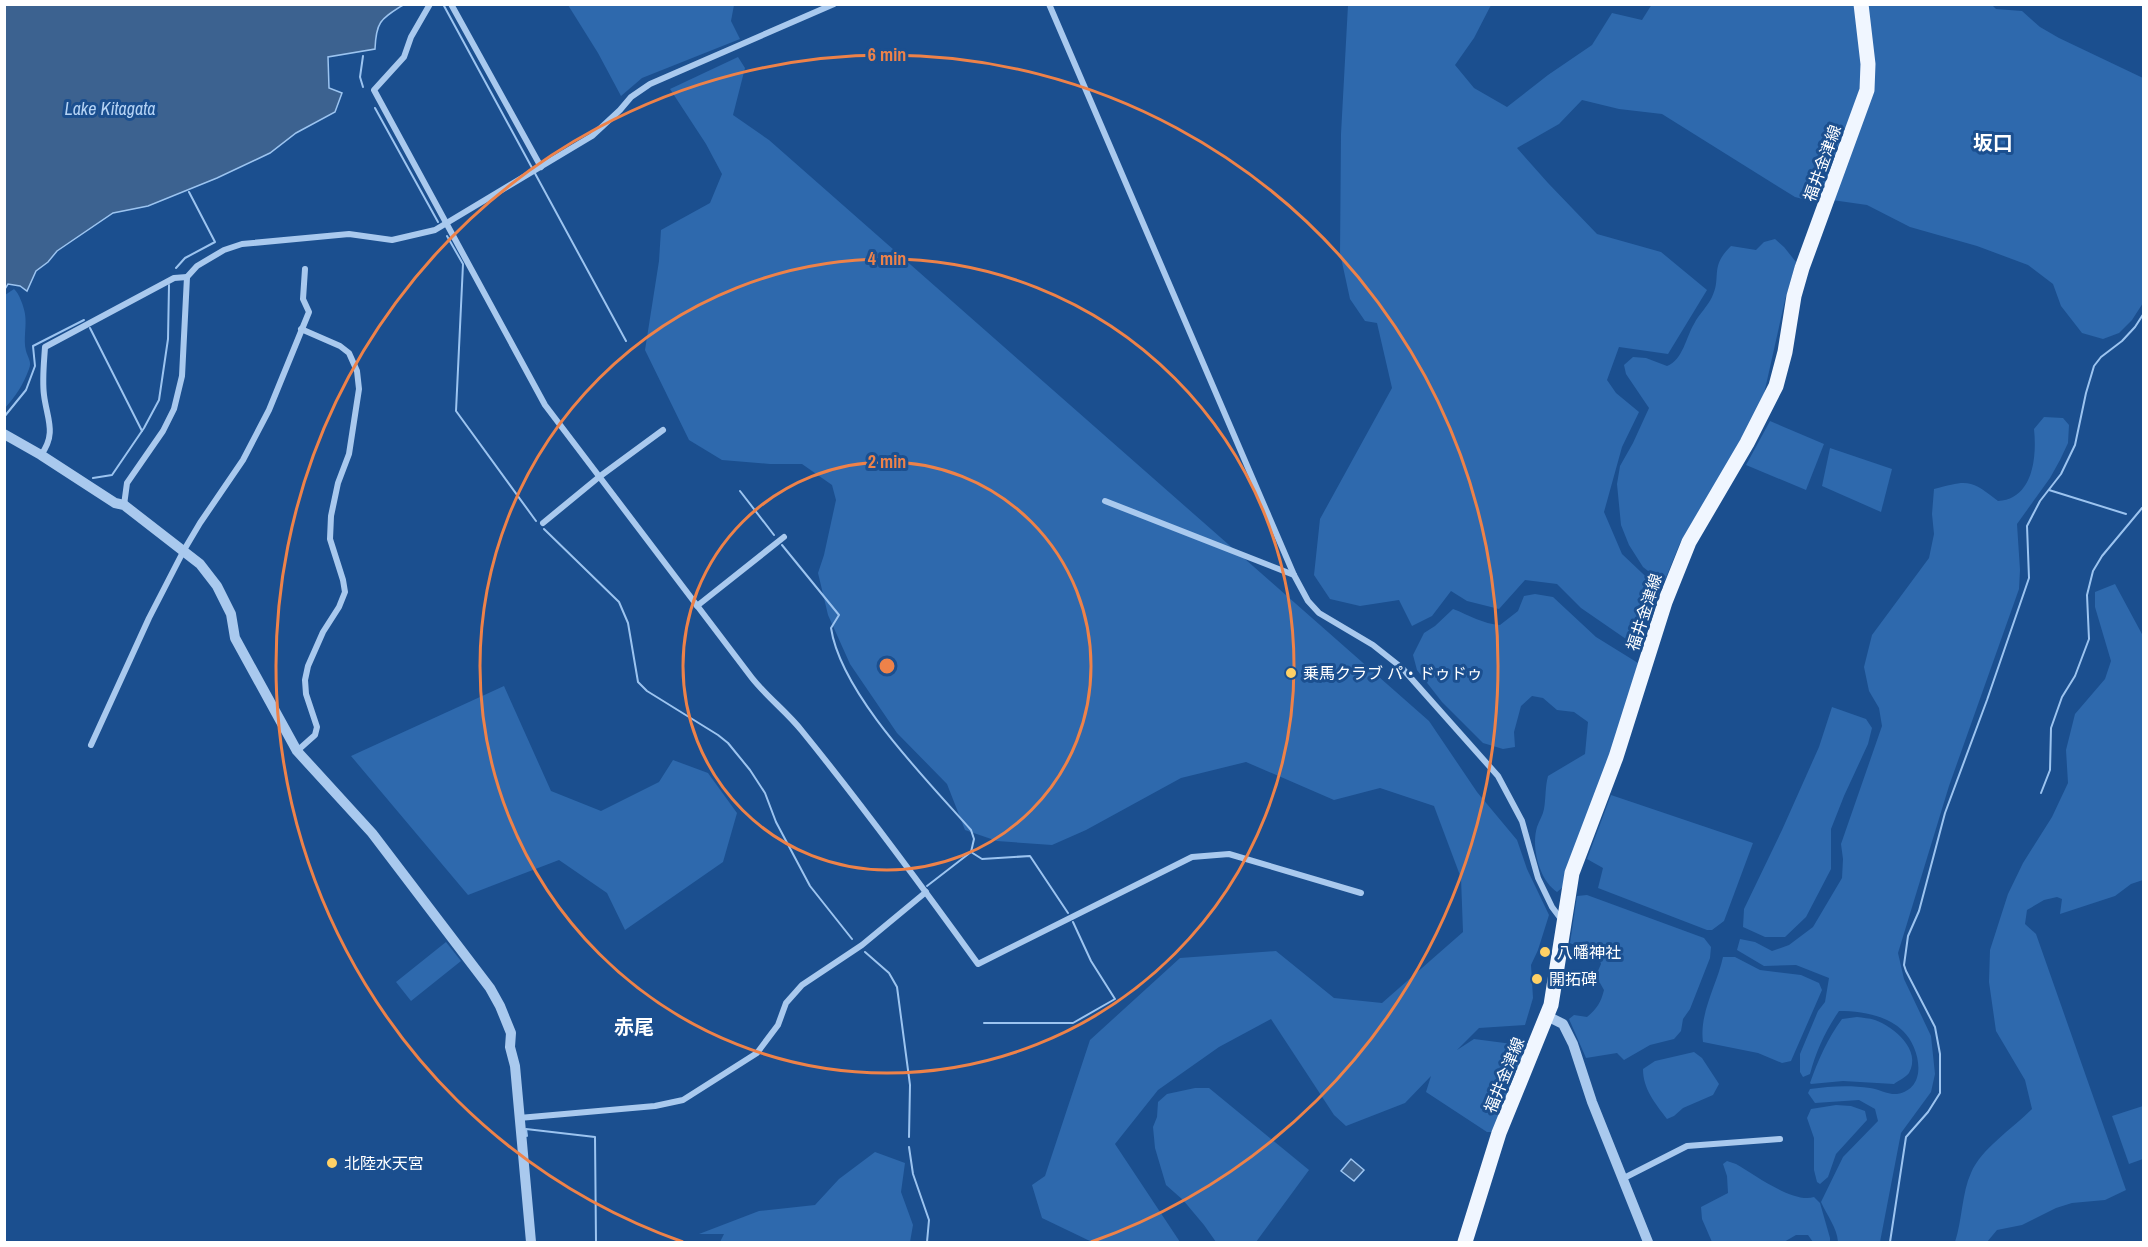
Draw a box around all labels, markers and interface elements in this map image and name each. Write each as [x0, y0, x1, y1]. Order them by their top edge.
text: 6 min [868, 42, 906, 67]
water label: Lake Kitagata [64, 96, 156, 121]
street label: 福井金津線 [1798, 122, 1846, 204]
district label: 坂口 [1973, 129, 2013, 156]
text: 4 min [868, 246, 906, 271]
text: 2 min [868, 449, 906, 474]
street label: 福井金津線 [1621, 571, 1667, 653]
centre of rings [877, 656, 897, 676]
place label: 乗馬クラブ パ・ドゥドゥ [1303, 662, 1483, 684]
marker: 乗馬クラブ パ・ドゥドゥ [1284, 666, 1298, 680]
place label: 八幡神社 [1557, 941, 1621, 963]
marker: 八幡神社 [1538, 945, 1552, 959]
place label: 開拓碑 [1549, 968, 1597, 990]
marker: 開拓碑 [1530, 972, 1544, 986]
district label: 赤尾 [614, 1013, 654, 1040]
street label: 福井金津線 [1479, 1034, 1529, 1116]
place label: 北陸水天宮 [344, 1152, 424, 1174]
marker: 北陸水天宮 [325, 1156, 339, 1170]

